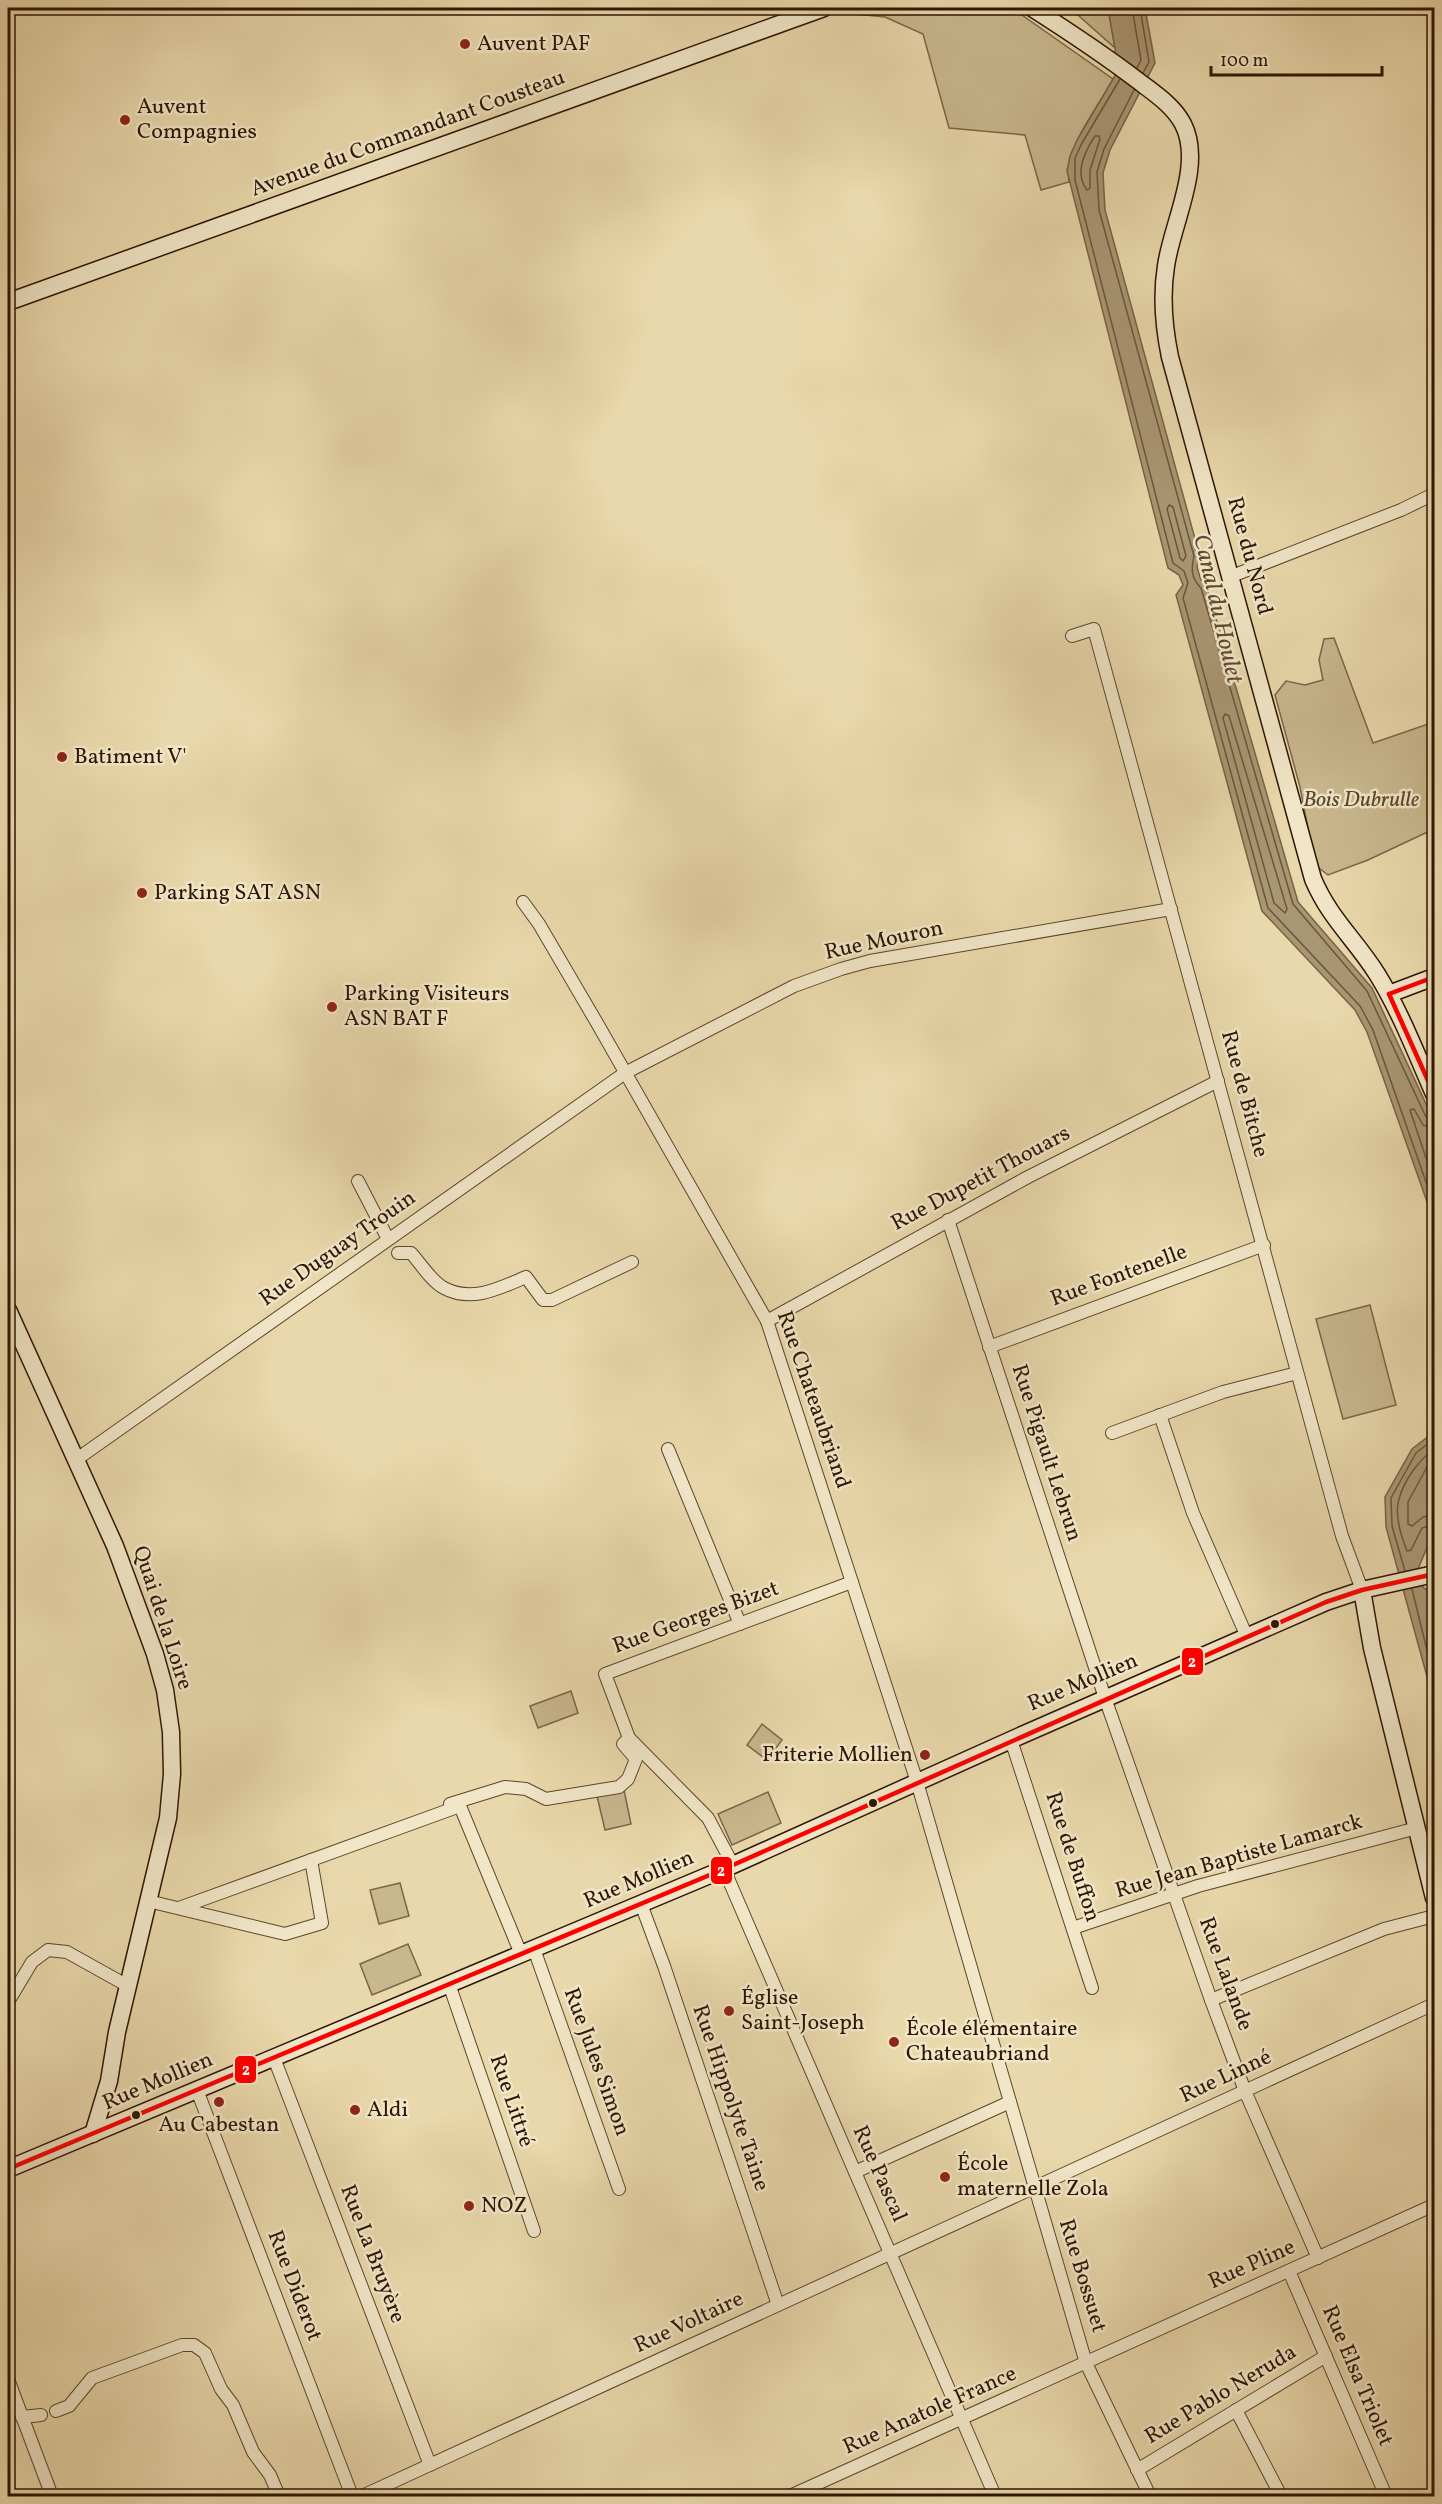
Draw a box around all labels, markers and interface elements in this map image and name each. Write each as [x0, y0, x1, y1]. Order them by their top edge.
place label: Auvent PAF [477, 29, 590, 60]
marker: Auvent PAF [458, 37, 472, 51]
scale bar [1211, 39, 1382, 77]
text: 100 m [1220, 49, 1269, 74]
street label: Avenue du Commandant Cousteau [246, 63, 570, 205]
place label: Auvent Compagnies [137, 92, 257, 148]
marker: Auvent Compagnies [118, 113, 132, 127]
street label: Rue du Nord [1218, 493, 1280, 619]
water label: Canal du Houlet [1183, 531, 1251, 688]
place label: Batiment V' [74, 742, 187, 773]
marker: Batiment V' [55, 750, 69, 764]
park label: Bois Dubrulle [1303, 785, 1419, 816]
place label: Parking SAT ASN [154, 878, 321, 909]
marker: Parking SAT ASN [135, 886, 149, 900]
street label: Rue Mouron [822, 913, 946, 969]
place label: Parking Visiteurs ASN BAT F [344, 979, 509, 1035]
marker: Parking Visiteurs ASN BAT F [325, 1000, 339, 1014]
street label: Rue de Bitche [1212, 1027, 1276, 1161]
street label: Rue Dupetit Thouars [886, 1119, 1076, 1239]
street label: Rue Duguay Trouin [253, 1183, 423, 1315]
street label: Rue Fontenelle [1046, 1237, 1192, 1315]
street label: Rue Chateaubriand [768, 1307, 858, 1493]
street label: Rue Pigault Lebrun [1003, 1360, 1089, 1546]
street label: Quai de la Loire [124, 1542, 200, 1694]
street label: Rue Georges Bizet [609, 1573, 784, 1662]
unlabelled marker [1269, 1618, 1281, 1630]
street label: Rue Mollien [1023, 1646, 1143, 1720]
line badge: 2 [1181, 1647, 1204, 1676]
text: 2 [1188, 1652, 1196, 1674]
place label: Friterie Mollien [762, 1740, 913, 1771]
marker: Friterie Mollien [918, 1748, 932, 1762]
street label: Rue de Buffon [1036, 1788, 1108, 1926]
unlabelled marker [867, 1797, 879, 1809]
street label: Rue Jean Baptiste Lamarck [1112, 1807, 1366, 1907]
street label: Rue Mollien [579, 1843, 699, 1917]
line badge: 2 [710, 1856, 733, 1885]
text: 2 [717, 1861, 725, 1883]
street label: Rue Lalande [1190, 1913, 1260, 2035]
street label: Rue Jules Simon [555, 1983, 637, 2141]
place label: Église Saint-Joseph [741, 1983, 865, 2039]
street label: Rue Hippolyte Taine [684, 2001, 776, 2195]
marker: Église Saint-Joseph [722, 2004, 736, 2018]
place label: École élémentaire Chateaubriand [906, 2014, 1077, 2070]
marker: École élémentaire Chateaubriand [887, 2035, 901, 2049]
street label: Rue Linné [1175, 2042, 1277, 2112]
street label: Rue Mollien [98, 2045, 218, 2119]
street label: Rue Littré [481, 2051, 541, 2151]
line badge: 2 [234, 2055, 257, 2084]
text: 2 [242, 2060, 250, 2082]
marker: Au Cabestan [212, 2095, 226, 2109]
place label: Aldi [367, 2095, 408, 2126]
marker: Aldi [348, 2103, 362, 2117]
unlabelled marker [130, 2109, 142, 2121]
place label: Au Cabestan [159, 2110, 279, 2141]
street label: Rue Pascal [844, 2121, 914, 2227]
place label: École maternelle Zola [957, 2149, 1109, 2205]
marker: École maternelle Zola [938, 2170, 952, 2184]
street label: Rue La Bruyère [331, 2180, 413, 2328]
place label: NOZ [481, 2191, 527, 2222]
marker: NOZ [462, 2199, 476, 2213]
street label: Rue Bossuet [1050, 2215, 1114, 2337]
street label: Rue Diderot [259, 2226, 329, 2346]
street label: Rue Pline [1204, 2232, 1300, 2298]
street label: Rue Voltaire [629, 2284, 749, 2362]
street label: Rue Elsa Triolet [1313, 2301, 1401, 2451]
street label: Rue Pablo Neruda [1139, 2337, 1303, 2453]
street label: Rue Anatole France [838, 2359, 1022, 2463]

